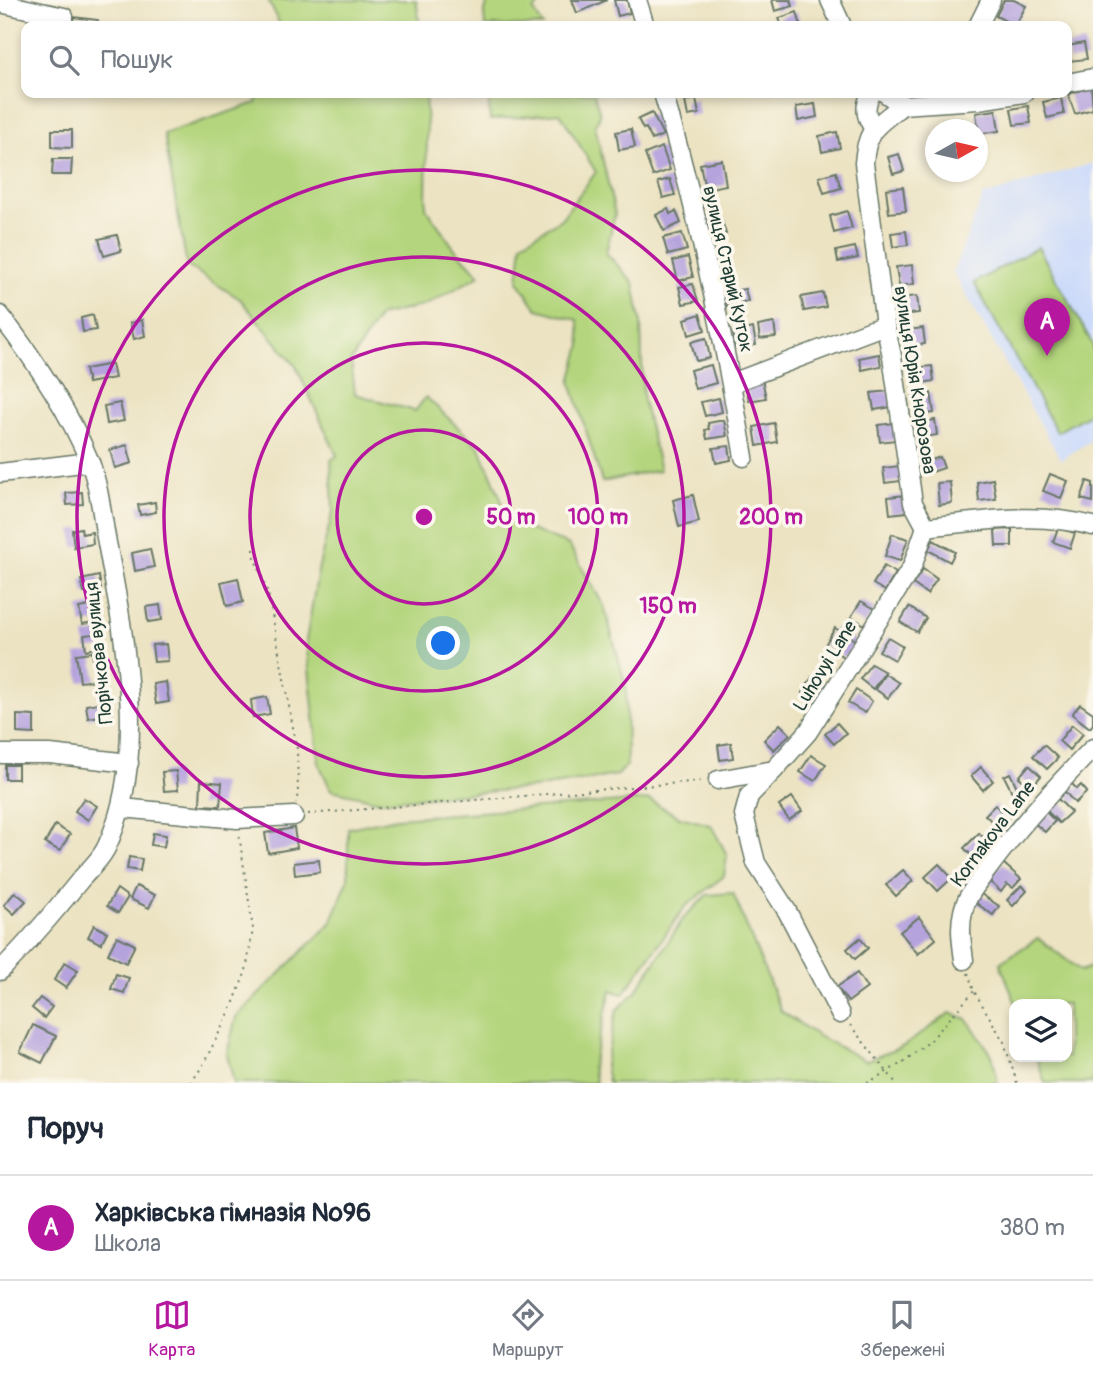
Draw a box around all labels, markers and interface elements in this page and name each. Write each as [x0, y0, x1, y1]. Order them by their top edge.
search box [21, 21, 1072, 98]
icon: search [45, 41, 83, 79]
text: Пошук [101, 44, 174, 76]
north arrow [925, 119, 988, 182]
street label: вулиця Старий Куток [697, 183, 759, 355]
street label: вулиця Юрія Кнорозова [888, 284, 942, 476]
pin: A [1024, 298, 1070, 356]
text: 50 m [487, 504, 536, 531]
text: 100 m [568, 504, 628, 531]
text: 200 m [739, 504, 803, 531]
centre of rings [412, 505, 436, 529]
street label: Порічкова вулиця [80, 581, 118, 725]
text: 150 m [639, 593, 697, 620]
street label: Luhovyi Lane [788, 616, 863, 716]
your location [426, 626, 460, 660]
street label: Kornakova Lane [945, 776, 1041, 892]
map controls [1009, 999, 1072, 1062]
button: layers [1009, 999, 1072, 1062]
text: Поруч [28, 1110, 104, 1147]
text: Харківська гімназія №96 [95, 1197, 371, 1229]
text: A [44, 1213, 58, 1242]
text: 380 m [999, 1213, 1065, 1242]
text: Школа [95, 1229, 161, 1258]
tab: Карта [148, 1296, 195, 1362]
tab: Маршрут [492, 1296, 564, 1362]
tab: Збережені [860, 1296, 945, 1362]

